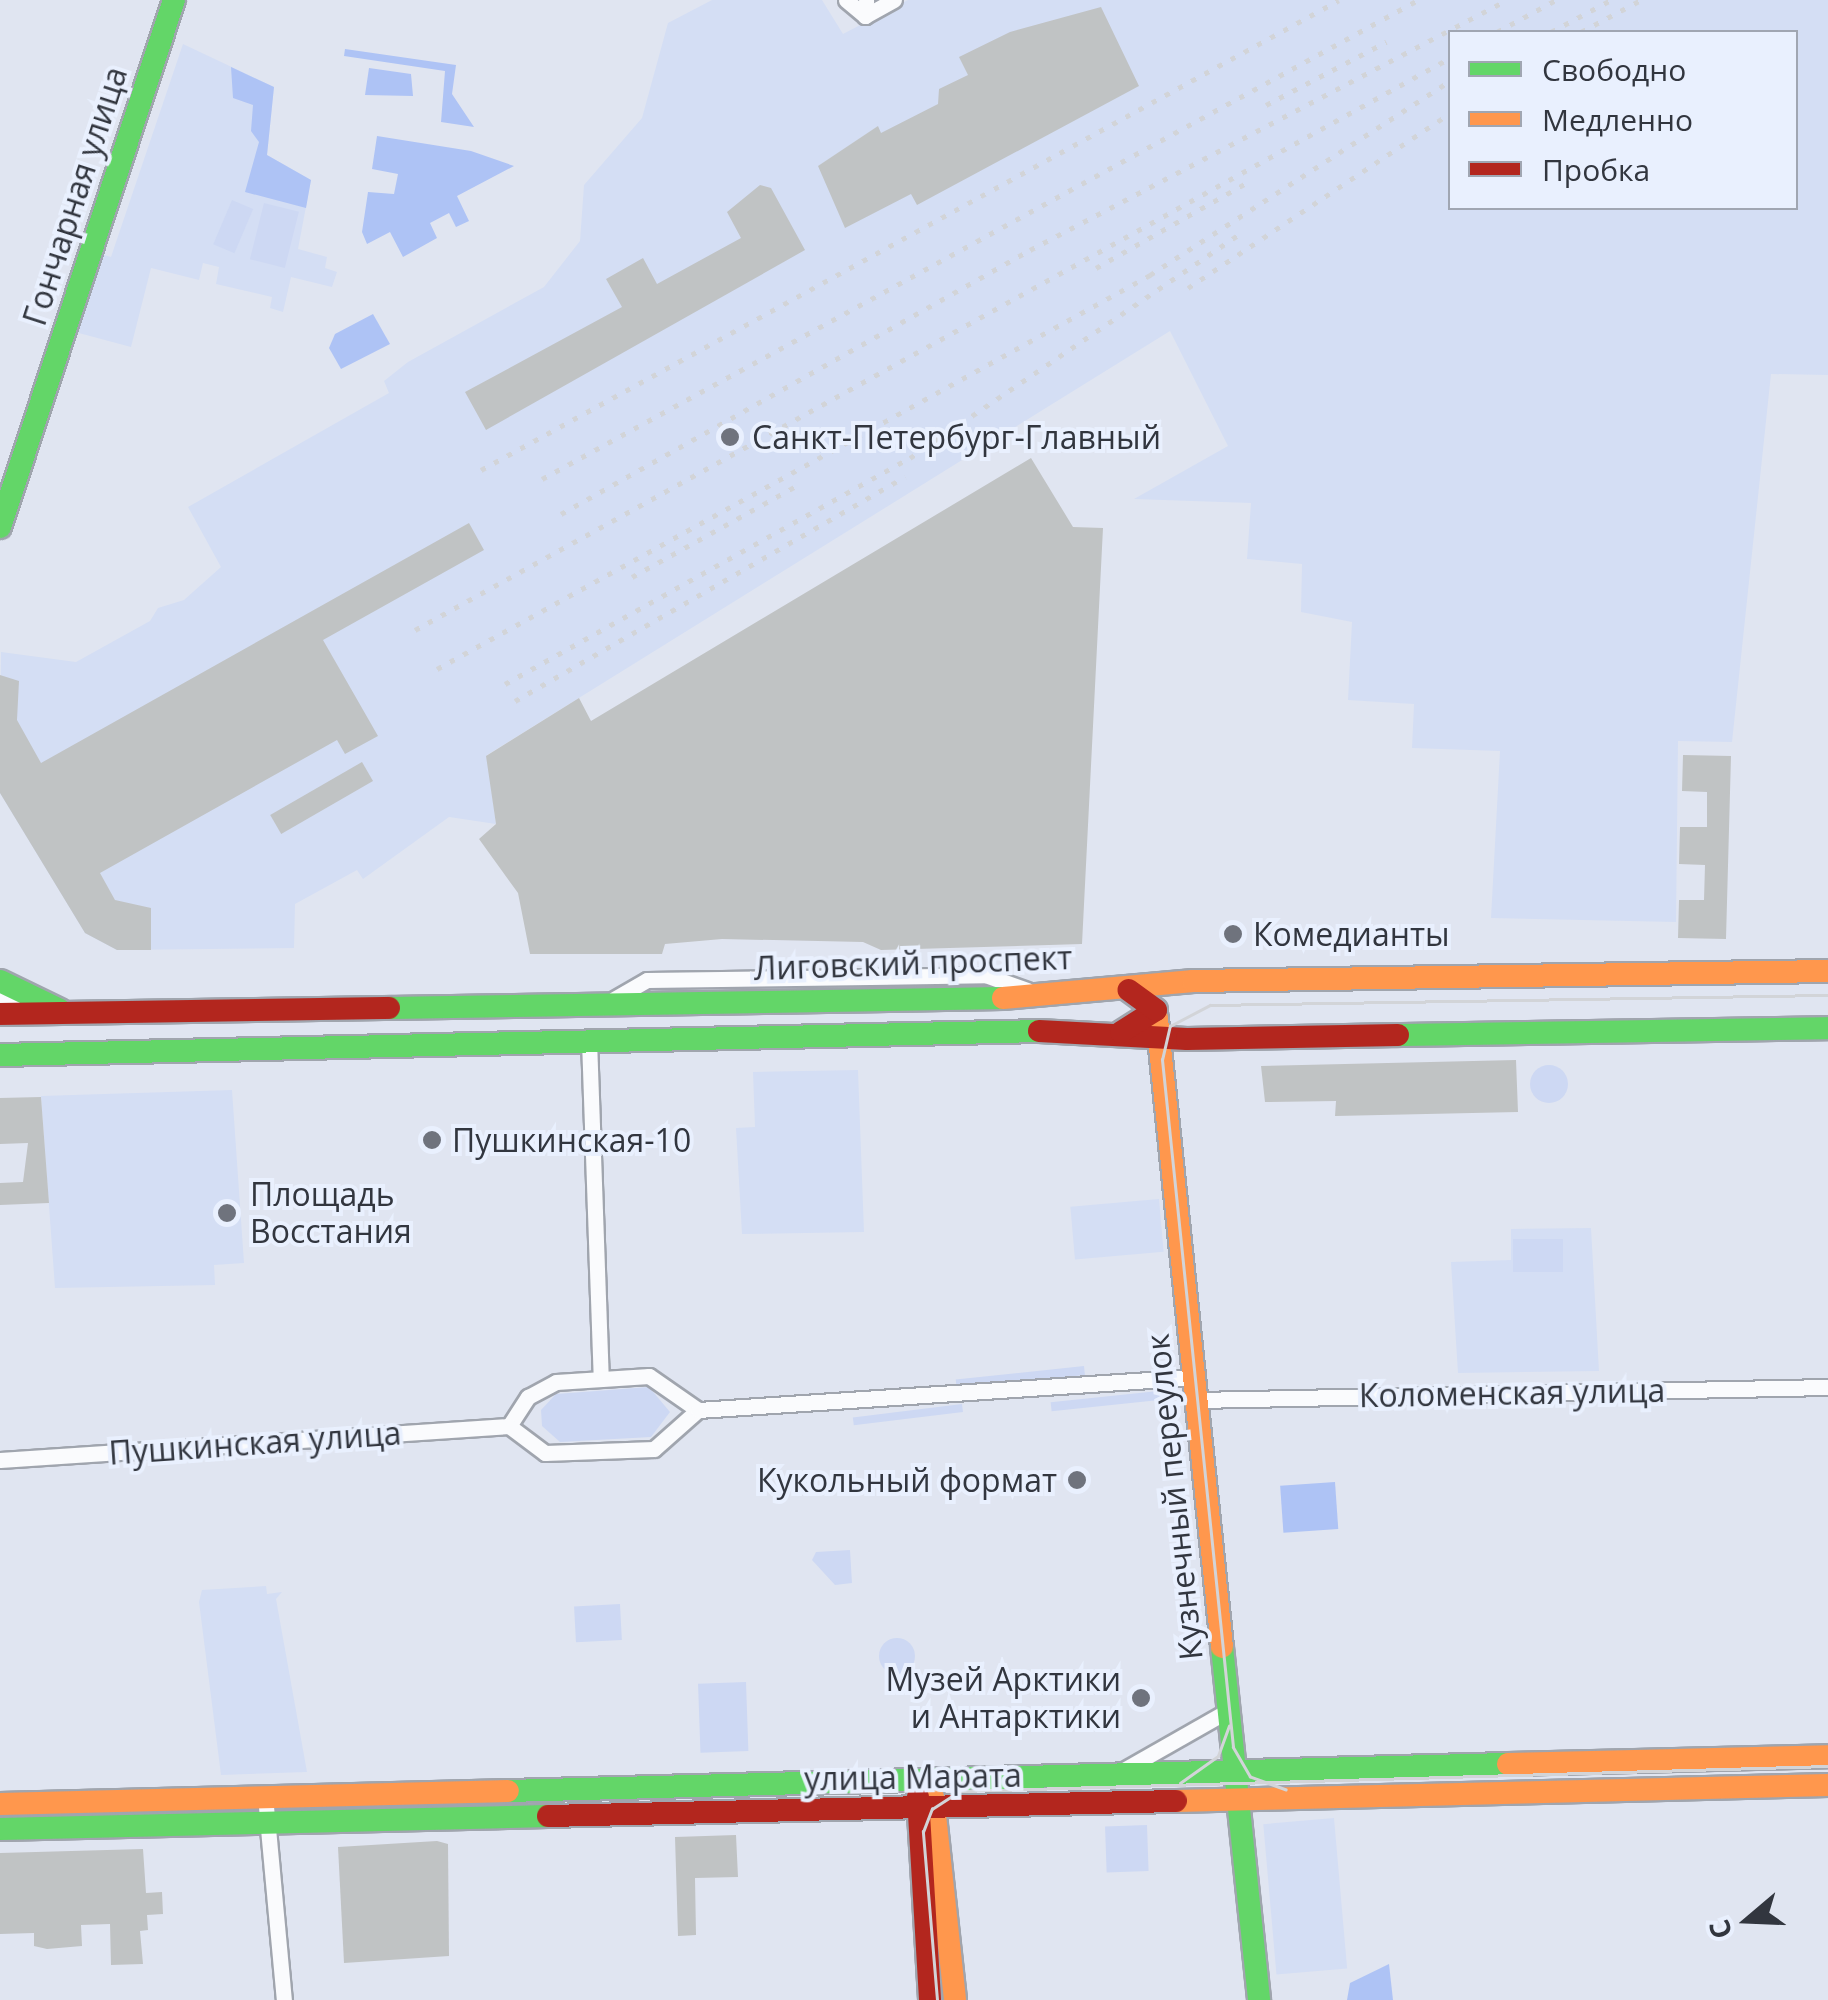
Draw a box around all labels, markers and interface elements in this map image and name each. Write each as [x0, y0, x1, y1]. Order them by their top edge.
legend [1448, 30, 1798, 210]
text: Свободно [1542, 49, 1686, 90]
street label: Гончарная улица [15, 62, 135, 330]
text: Медленно [1542, 99, 1693, 140]
text: Пробка [1542, 149, 1650, 190]
place label: Санкт-Петербург-Главный [752, 418, 1161, 456]
marker: Санкт-Петербург-Главный [717, 424, 743, 450]
place label: Комедианты [1253, 915, 1450, 953]
marker: Комедианты [1222, 923, 1244, 945]
street label: Лиговский проспект [753, 938, 1073, 988]
place label: Пушкинская-10 [452, 1121, 691, 1159]
marker: Пушкинская-10 [421, 1129, 443, 1151]
place label: Площадь Восстания [250, 1176, 412, 1251]
marker: Площадь Восстания [214, 1200, 240, 1226]
street label: Кузнечный переулок [1138, 1332, 1210, 1662]
street label: Коломенская улица [1359, 1371, 1665, 1415]
street label: Пушкинская улица [107, 1414, 403, 1472]
place label: Кукольный формат [757, 1461, 1057, 1499]
marker: Кукольный формат [1066, 1469, 1088, 1491]
place label: Музей Арктики и Антарктики [885, 1661, 1121, 1736]
marker: Музей Арктики и Антарктики [1130, 1687, 1152, 1709]
street label: улица Марата [804, 1756, 1022, 1798]
north arrow [1698, 1870, 1798, 1970]
text: С [1699, 1915, 1741, 1944]

